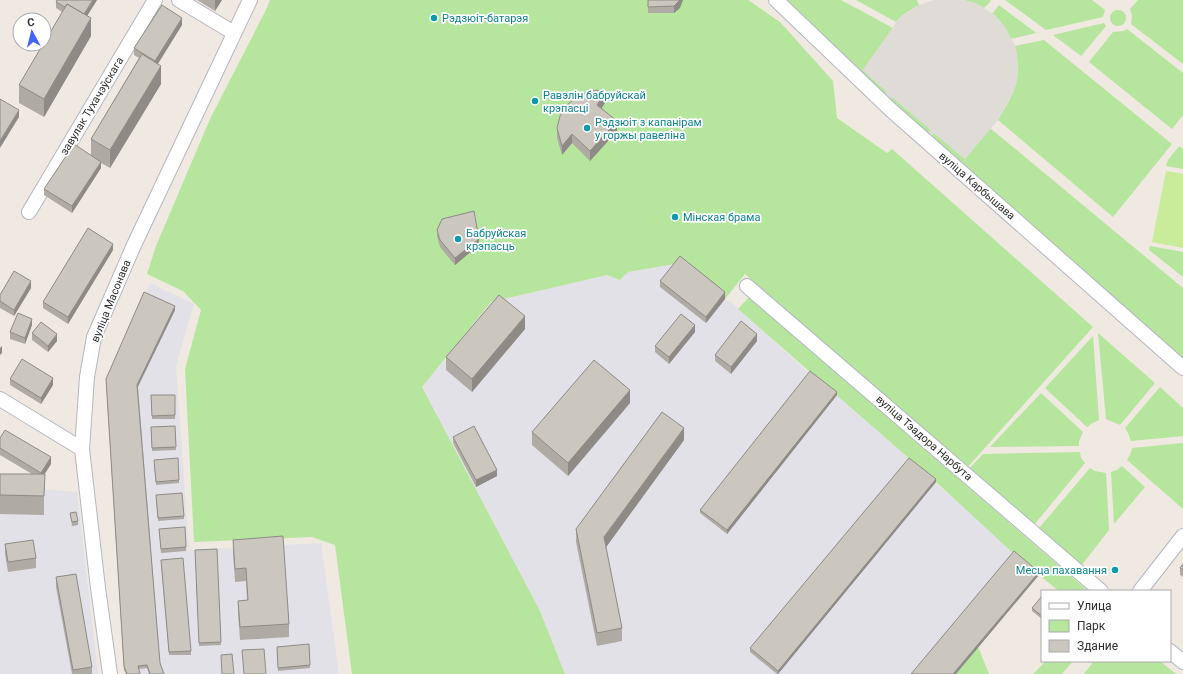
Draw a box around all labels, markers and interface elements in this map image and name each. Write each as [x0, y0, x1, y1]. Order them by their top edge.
north arrow [12, 12, 52, 52]
place label: Рэдзюіт-батарэя [442, 12, 528, 25]
marker: Рэдзюіт-батарэя [429, 13, 439, 23]
text: С [26, 16, 35, 29]
street label: завулак Тухачэўскага [58, 55, 126, 157]
place label: Равэлін бабруйскай крэпасці [543, 89, 646, 115]
marker: Равэлін бабруйскай крэпасці [530, 96, 540, 106]
place label: Рэдзюіт з капанірам у горжы равеліна [595, 116, 702, 142]
marker: Рэдзюіт з капанірам у горжы равеліна [582, 123, 592, 133]
street label: вуліца Карбышава [936, 149, 1018, 223]
place label: Мінская брама [683, 211, 760, 224]
marker: Мінская брама [670, 212, 680, 222]
place label: Бабруйская крэпасць [466, 227, 526, 253]
marker: Бабруйская крэпасць [453, 234, 463, 244]
street label: вуліца Масонава [89, 258, 133, 344]
street label: вуліца Тэадора Нарбута [873, 393, 975, 483]
place label: Месца пахавання [1016, 564, 1107, 577]
marker: Месца пахавання [1110, 565, 1120, 575]
legend [1041, 590, 1171, 662]
text: Улица [1077, 599, 1112, 613]
text: Парк [1077, 619, 1106, 633]
text: Здание [1077, 639, 1118, 653]

